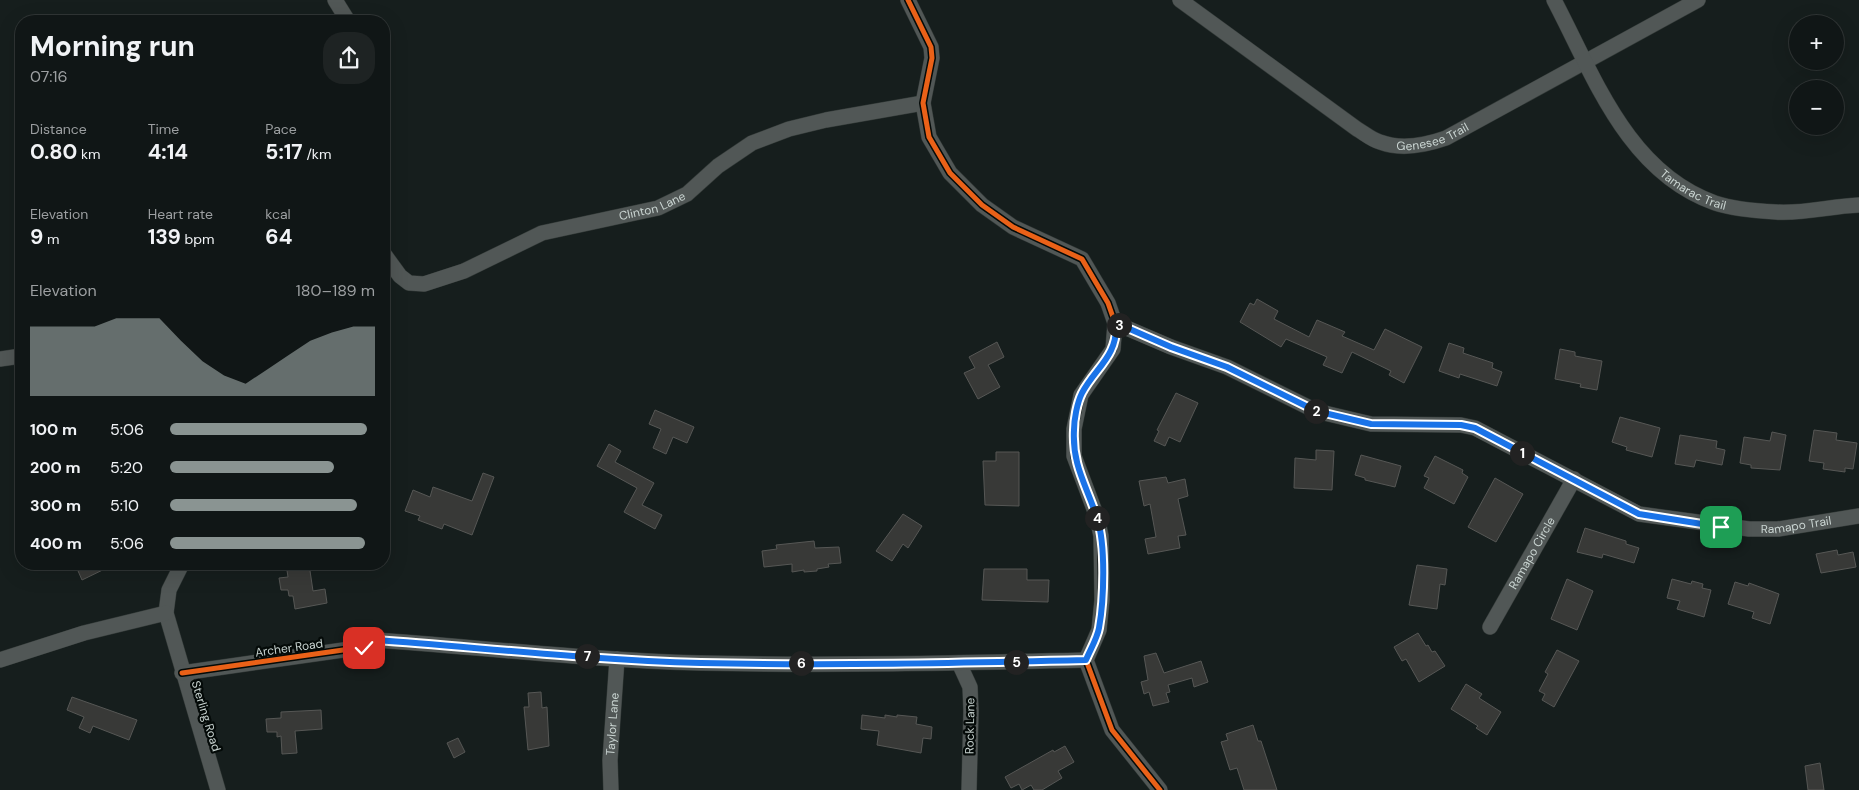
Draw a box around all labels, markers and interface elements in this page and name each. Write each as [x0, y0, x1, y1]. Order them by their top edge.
map controls [1789, 15, 1844, 135]
button: + [1789, 15, 1844, 70]
text: Morning run [30, 28, 195, 65]
button: share [323, 32, 375, 84]
text: 07:16 [30, 66, 68, 87]
button: − [1789, 80, 1844, 135]
street label: Genesee Trail [1396, 119, 1471, 154]
text: Distance [30, 120, 87, 138]
text: Time [148, 120, 179, 138]
text: Pace [265, 120, 297, 138]
text: 0.80 [30, 138, 77, 166]
text: 4:14 [148, 138, 188, 166]
text: 5:17 [265, 138, 303, 166]
text: km [77, 145, 101, 163]
text: /km [303, 145, 331, 163]
street label: Tamarac Trail [1657, 166, 1728, 214]
street label: Clinton Lane [617, 188, 688, 224]
text: Elevation [30, 205, 88, 223]
text: Heart rate [148, 205, 213, 223]
text: kcal [265, 205, 291, 223]
text: 9 [30, 223, 43, 251]
text: 139 [148, 223, 181, 251]
text: 64 [265, 223, 292, 251]
text: m [43, 230, 60, 248]
text: bpm [181, 230, 215, 248]
text: Elevation [30, 280, 97, 301]
text: 180–189 m [296, 280, 375, 301]
pin: 3 [1106, 312, 1132, 338]
text: 3 [1115, 316, 1124, 334]
pin: 2 [1304, 398, 1328, 424]
text: 2 [1312, 402, 1321, 420]
text: 100 m [30, 419, 77, 440]
text: 5:06 [110, 419, 144, 440]
pin: 1 [1510, 440, 1534, 466]
text: 1 [1520, 444, 1525, 462]
text: 200 m [30, 457, 81, 478]
text: 5:20 [110, 457, 143, 478]
text: 300 m [30, 495, 81, 516]
text: 5:10 [110, 495, 139, 516]
pin: 4 [1084, 506, 1110, 530]
pin [1700, 506, 1742, 548]
text: 4 [1093, 509, 1102, 527]
icon: arrive [1707, 513, 1735, 541]
street label: Ramapo Trail [1761, 513, 1832, 538]
street label: Ramapo Circle [1505, 514, 1559, 592]
text: 400 m [30, 533, 82, 554]
text: 5:06 [110, 533, 144, 554]
pin [343, 627, 385, 669]
icon: check [350, 634, 378, 662]
street label: Archer Road [254, 635, 324, 661]
pin: 7 [574, 644, 600, 668]
text: 7 [584, 647, 591, 665]
pin: 6 [788, 650, 814, 676]
pin: 5 [1004, 650, 1028, 674]
text: 5 [1012, 653, 1021, 671]
text: 6 [797, 654, 806, 672]
street label: Sterling Road [188, 679, 224, 753]
street label: Taylor Lane [602, 692, 623, 756]
street label: Rock Lane [962, 697, 978, 754]

